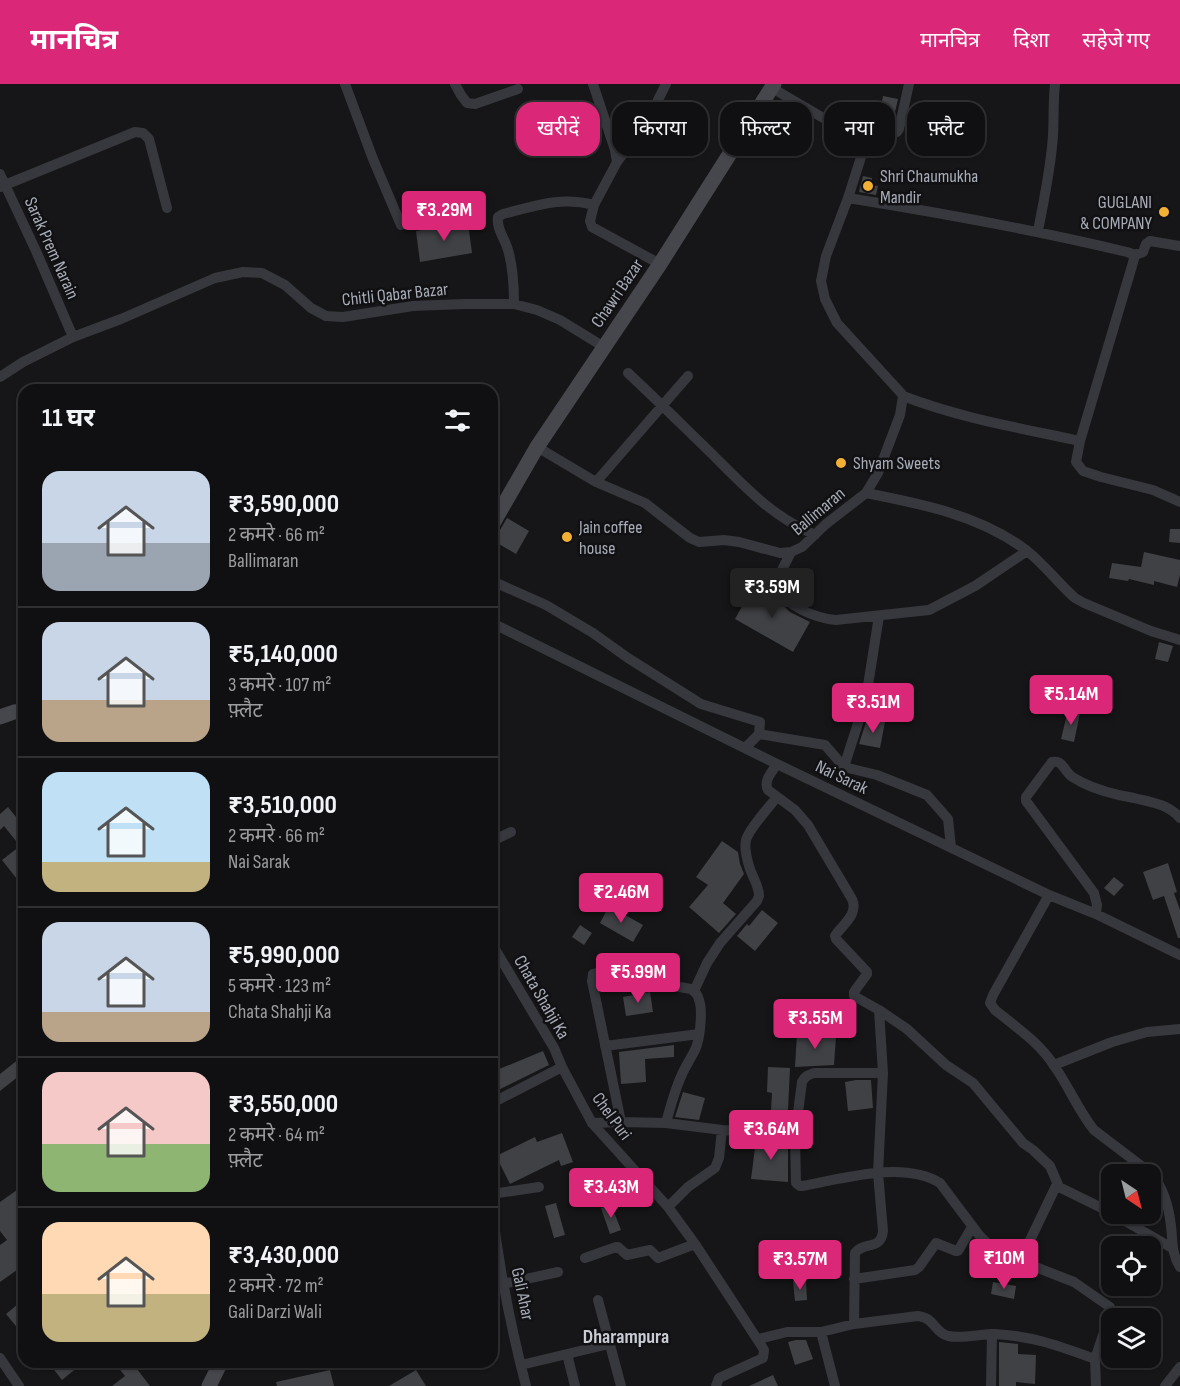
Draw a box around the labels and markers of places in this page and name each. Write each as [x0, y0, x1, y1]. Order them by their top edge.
place label: Shri Chaumukha Mandir [880, 166, 978, 208]
marker: Shri Chaumukha Mandir [861, 179, 875, 193]
pin: ₹3.29M [395, 191, 493, 242]
place label: GUGLANI & COMPANY [1080, 192, 1152, 234]
marker: GUGLANI & COMPANY [1157, 205, 1171, 219]
place label: Shyam Sweets [853, 453, 940, 474]
marker: Shyam Sweets [834, 456, 848, 470]
place label: Jain coffee house [578, 517, 643, 559]
marker: Jain coffee house [560, 530, 574, 544]
pin: ₹3.59M [723, 568, 821, 619]
pin: ₹5.14M [1022, 675, 1120, 726]
pin: ₹3.51M [824, 683, 922, 734]
pin: ₹2.46M [572, 873, 670, 924]
pin: ₹5.99M [589, 953, 687, 1004]
pin: ₹3.55M [766, 999, 864, 1050]
pin: ₹3.64M [722, 1110, 820, 1161]
pin: ₹3.43M [562, 1168, 660, 1219]
pin: ₹10M [968, 1239, 1040, 1290]
pin: ₹3.57M [751, 1240, 849, 1291]

